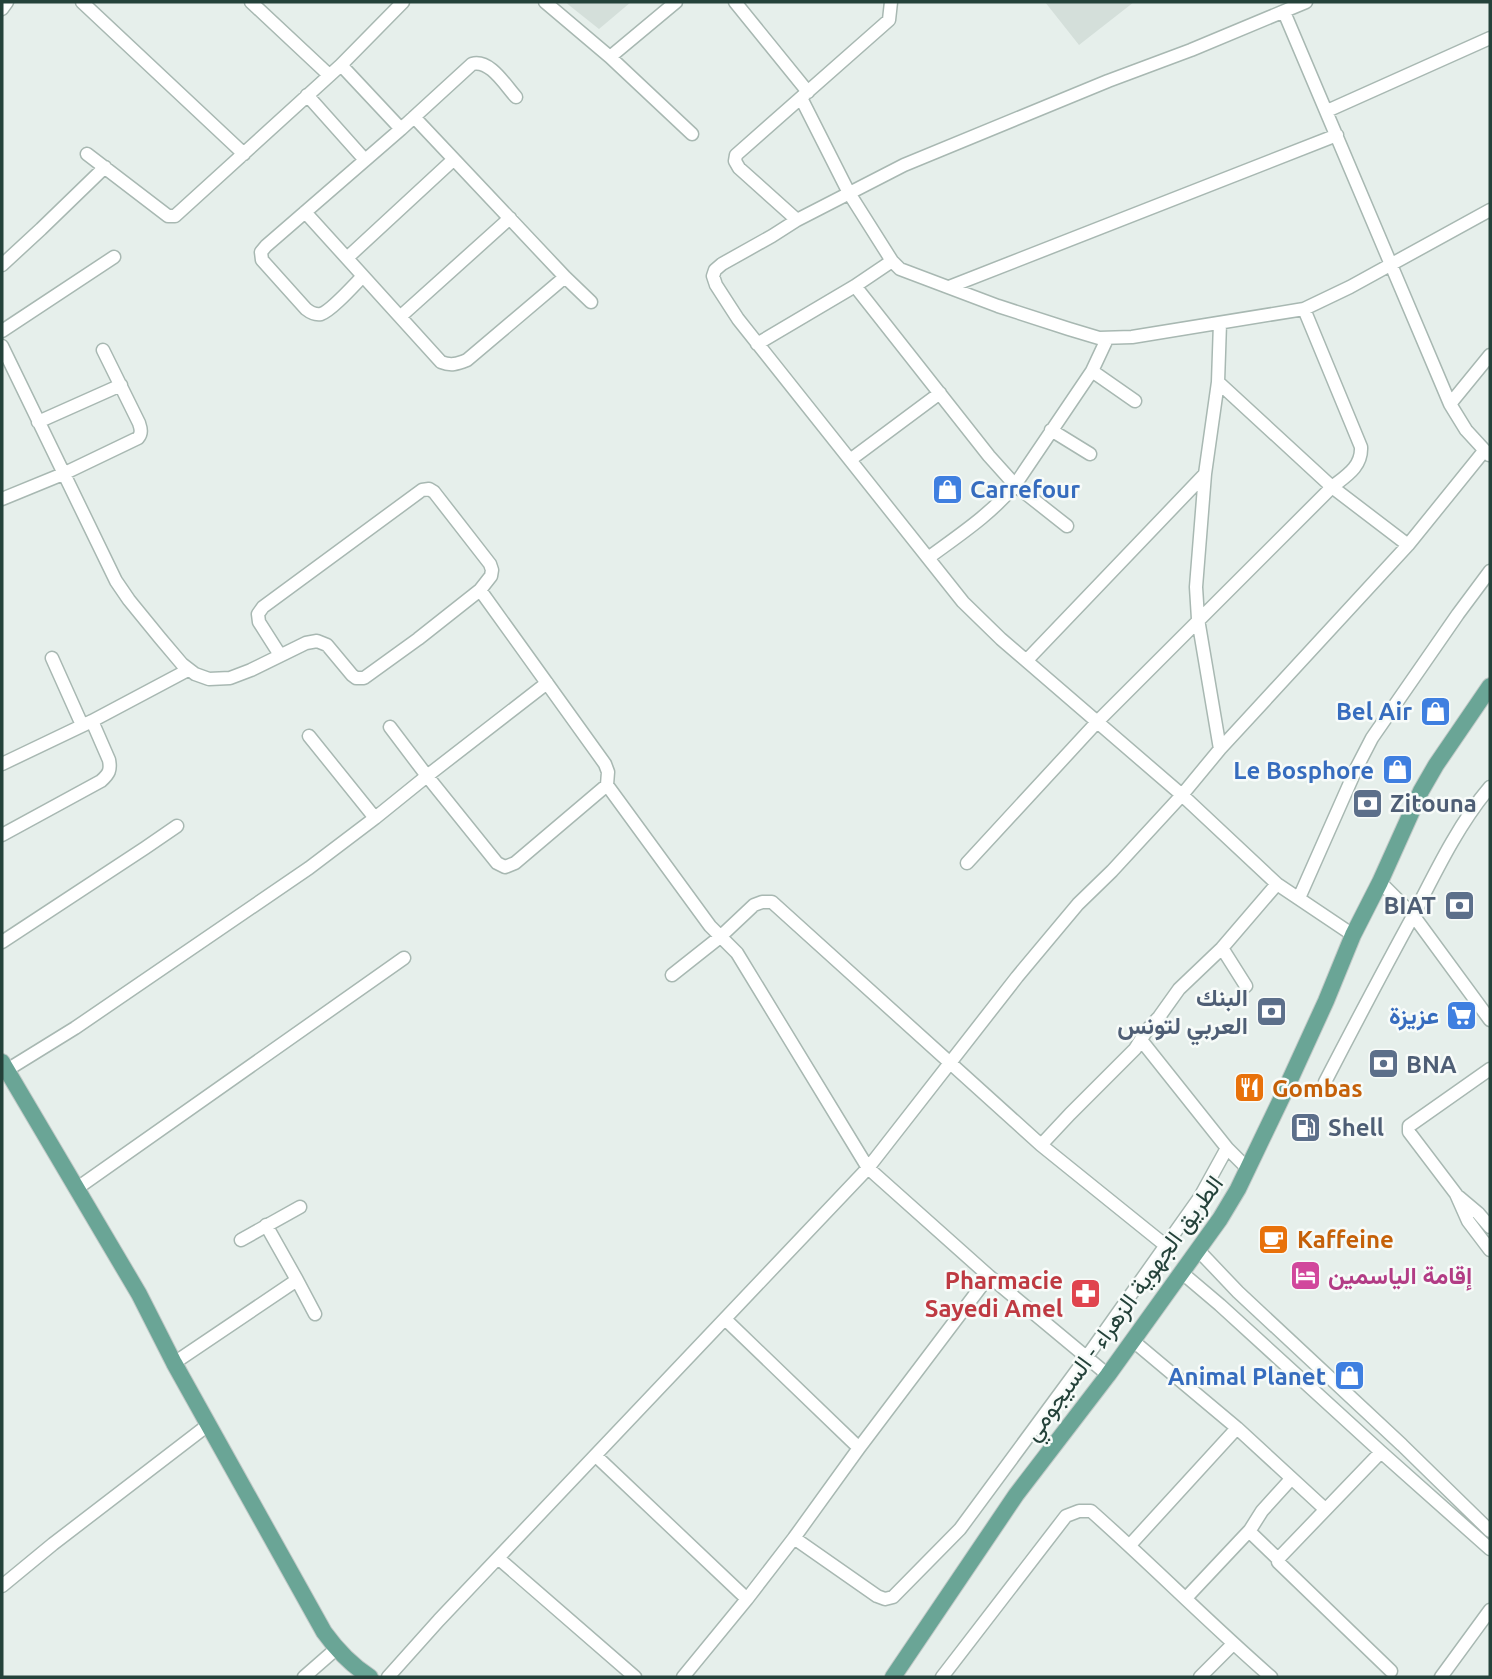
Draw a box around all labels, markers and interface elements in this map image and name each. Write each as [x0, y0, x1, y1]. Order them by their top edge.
shop icon: Carrefour [930, 472, 964, 506]
place label: Carrefour [970, 476, 1080, 503]
shop icon: Bel Air [1418, 694, 1452, 728]
place label: Bel Air [1336, 698, 1412, 725]
shop icon: Le Bosphore [1380, 753, 1414, 787]
place label: Le Bosphore [1233, 757, 1374, 784]
bank icon: Zitouna [1350, 786, 1384, 820]
place label: Zitouna [1390, 790, 1477, 817]
bank icon: BIAT [1442, 888, 1476, 922]
place label: BIAT [1383, 892, 1436, 919]
place label: البنك العربي لتونس [1117, 984, 1248, 1046]
bank icon: البنك العربي لتونس [1254, 994, 1288, 1028]
supermarket icon: عزيزة [1445, 998, 1479, 1032]
place label: عزيزة [1389, 1002, 1439, 1031]
bank icon: BNA [1366, 1047, 1400, 1081]
place label: BNA [1406, 1051, 1457, 1078]
restaurant icon: Gombas [1232, 1071, 1266, 1105]
place label: Gombas [1272, 1075, 1362, 1102]
fuel station icon: Shell [1288, 1110, 1322, 1144]
place label: Shell [1328, 1114, 1384, 1141]
street label: الطريق الجهوية الزهراء - السيجومي [1018, 1170, 1233, 1449]
cafe icon: Kaffeine [1257, 1222, 1291, 1256]
place label: Kaffeine [1297, 1226, 1394, 1253]
hotel icon: إقامة الياسمين [1288, 1258, 1322, 1292]
place label: إقامة الياسمين [1328, 1262, 1472, 1291]
place label: Pharmacie Sayedi Amel [925, 1267, 1063, 1322]
pharmacy icon: Pharmacie Sayedi Amel [1069, 1277, 1103, 1311]
shop icon: Animal Planet [1332, 1359, 1366, 1393]
place label: Animal Planet [1168, 1363, 1326, 1390]

